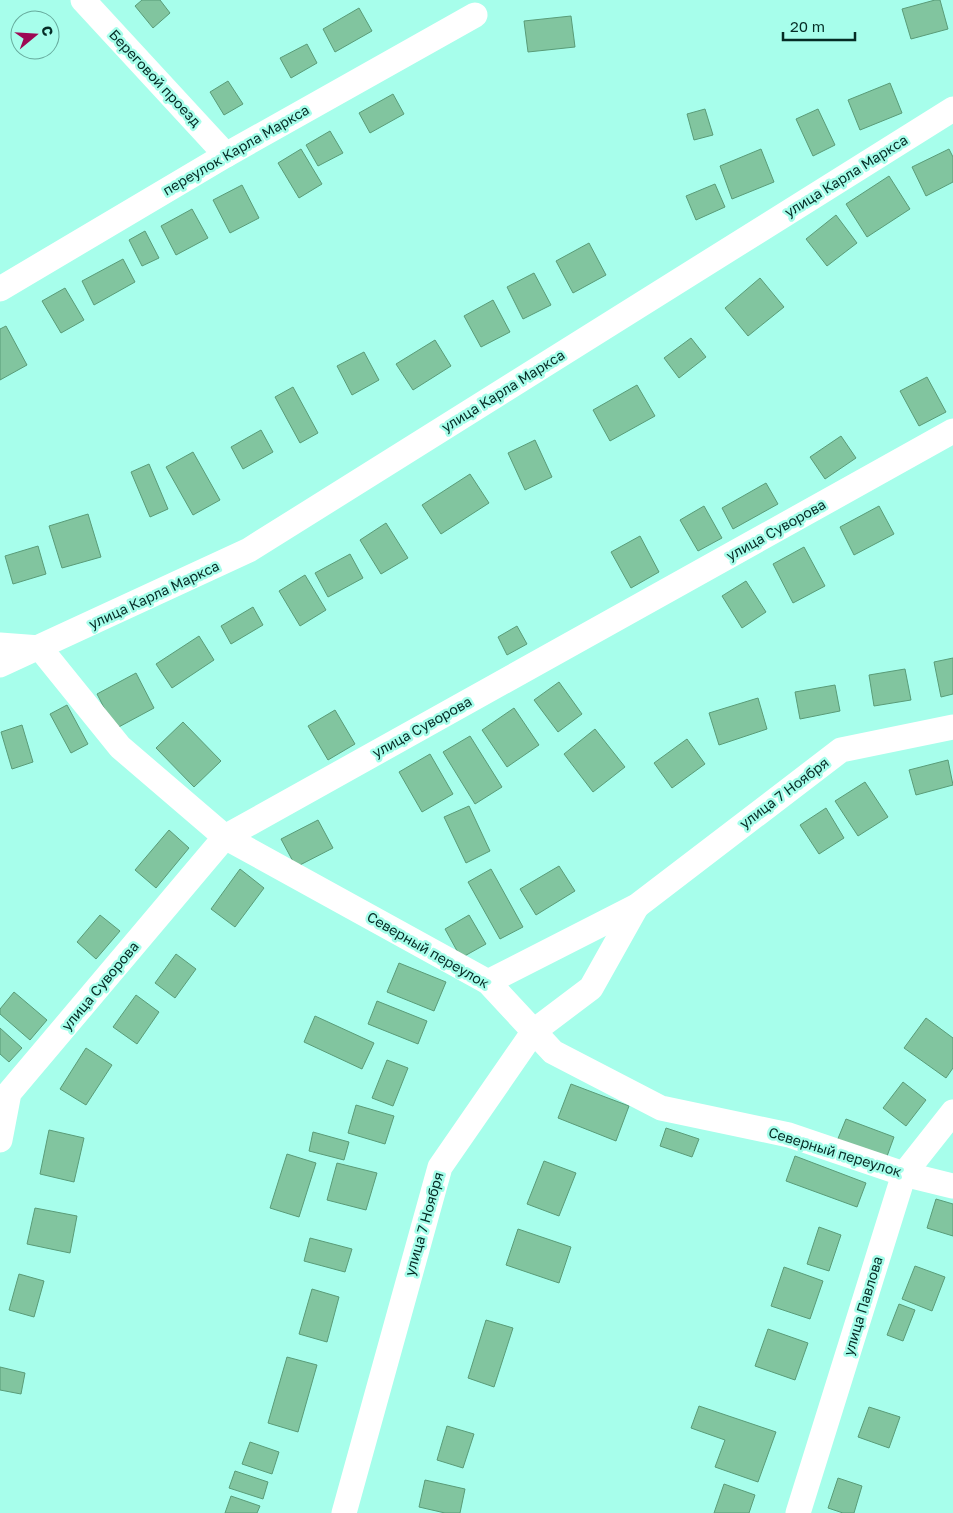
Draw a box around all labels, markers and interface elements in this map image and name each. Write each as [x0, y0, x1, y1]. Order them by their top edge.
north arrow [10, 10, 60, 60]
scale bar [783, 10, 856, 42]
text: 20 m [790, 17, 825, 35]
text: С [38, 23, 57, 38]
street label: Береговой проезд [106, 26, 205, 130]
street label: переулок Карла Маркса [160, 101, 312, 198]
street label: улица Карла Маркса [781, 131, 910, 220]
street label: улица Карла Маркса [438, 346, 567, 435]
street label: улица Суворова [723, 495, 828, 564]
street label: улица Карла Маркса [86, 557, 222, 632]
street label: улица Суворова [369, 692, 474, 761]
street label: улица 7 Ноября [736, 753, 832, 832]
street label: Северный переулок [364, 908, 492, 991]
street label: улица Суворова [57, 938, 142, 1034]
street label: Северный переулок [767, 1123, 904, 1180]
street label: улица 7 Ноября [401, 1170, 446, 1278]
street label: улица Павлова [839, 1254, 886, 1358]

